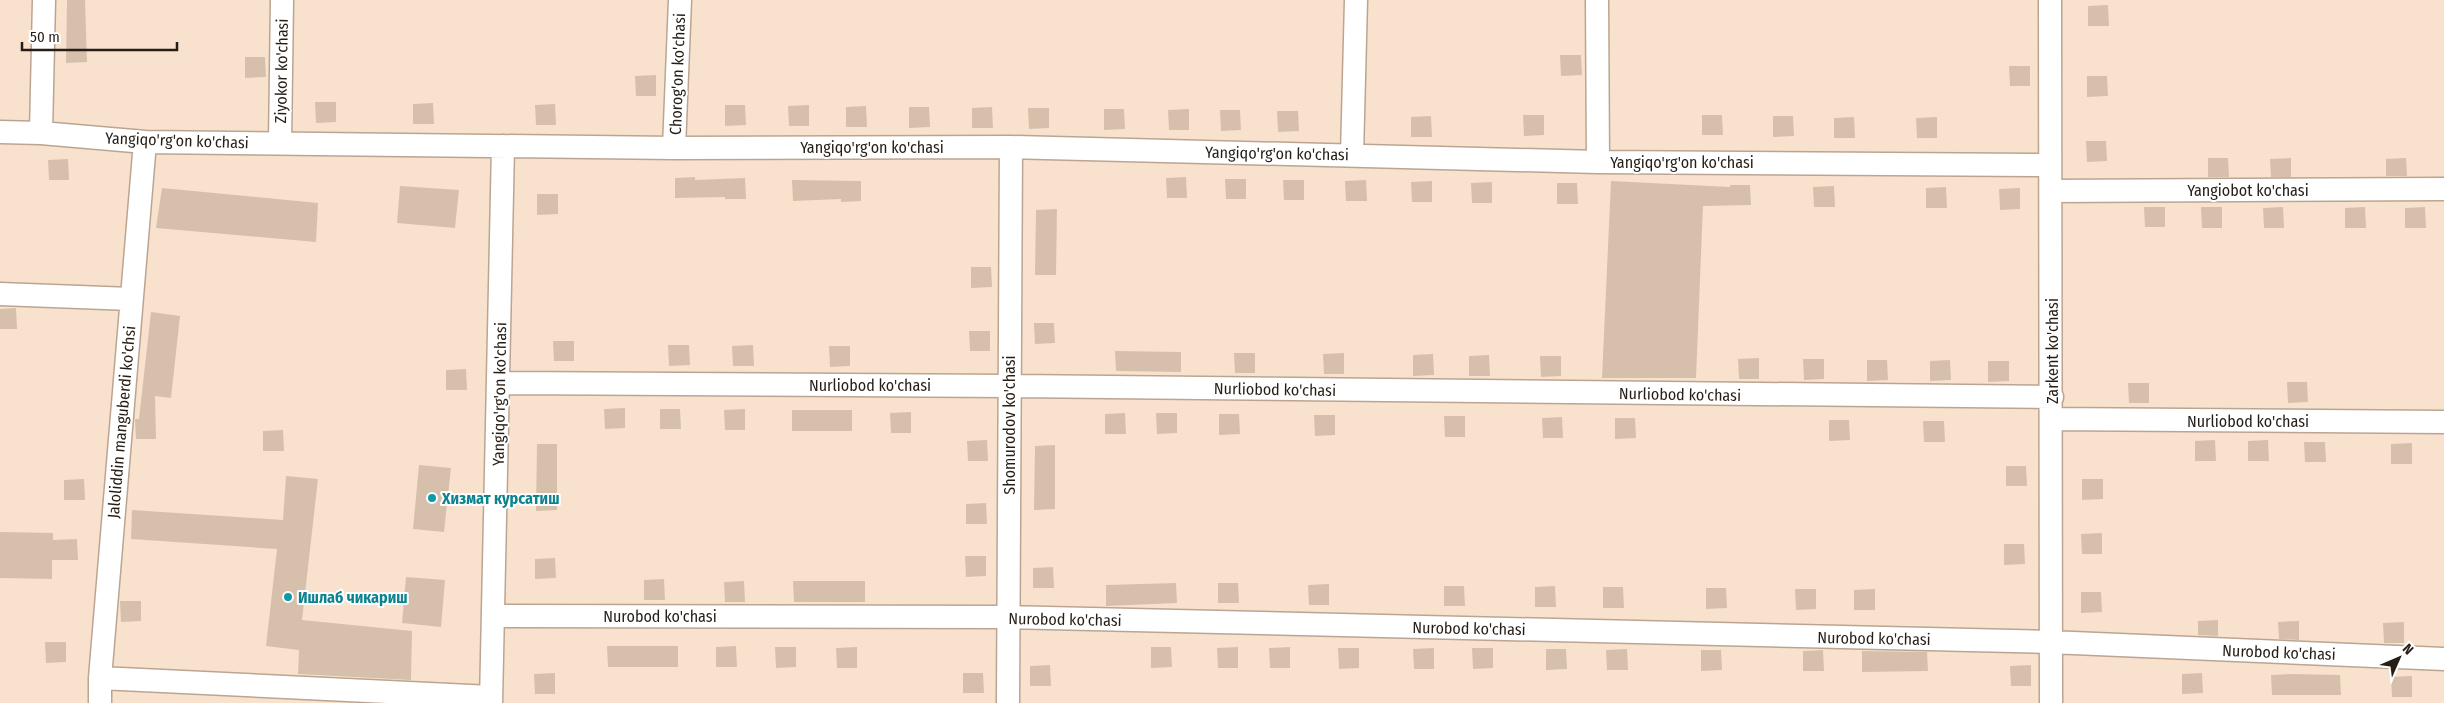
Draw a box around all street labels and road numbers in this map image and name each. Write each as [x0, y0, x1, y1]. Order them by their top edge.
street label: Chorog'on ko'chasi [666, 13, 689, 135]
street label: Ziyokor ko'chasi [271, 19, 292, 123]
street label: Yangiqo'rg'on ko'chasi [105, 128, 249, 153]
street label: Yangiqo'rg'on ko'chasi [800, 138, 944, 157]
street label: Yangiqo'rg'on ko'chasi [1205, 143, 1349, 164]
street label: Yangiqo'rg'on ko'chasi [1610, 153, 1754, 172]
street label: Yangiobot ko'chasi [2187, 181, 2309, 200]
street label: Zarkent ko'chasi [2043, 298, 2062, 404]
street label: Yangiqo'rg'on ko'chasi [489, 322, 510, 466]
street label: Jaloliddin manguberdi ko'chsi [104, 325, 139, 519]
street label: Shomurodov ko'chasi [1000, 355, 1019, 495]
street label: Nurliobod ko'chasi [809, 376, 931, 395]
street label: Nurliobod ko'chasi [1214, 379, 1336, 400]
street label: Nurliobod ko'chasi [1619, 384, 1741, 405]
street label: Nurliobod ko'chasi [2187, 412, 2309, 431]
street label: Nurobod ko'chasi [603, 607, 717, 626]
street label: Nurobod ko'chasi [1008, 609, 1122, 630]
street label: Nurobod ko'chasi [1412, 618, 1526, 639]
street label: Nurobod ko'chasi [1817, 628, 1931, 649]
street label: Nurobod ko'chasi [2222, 641, 2336, 664]

